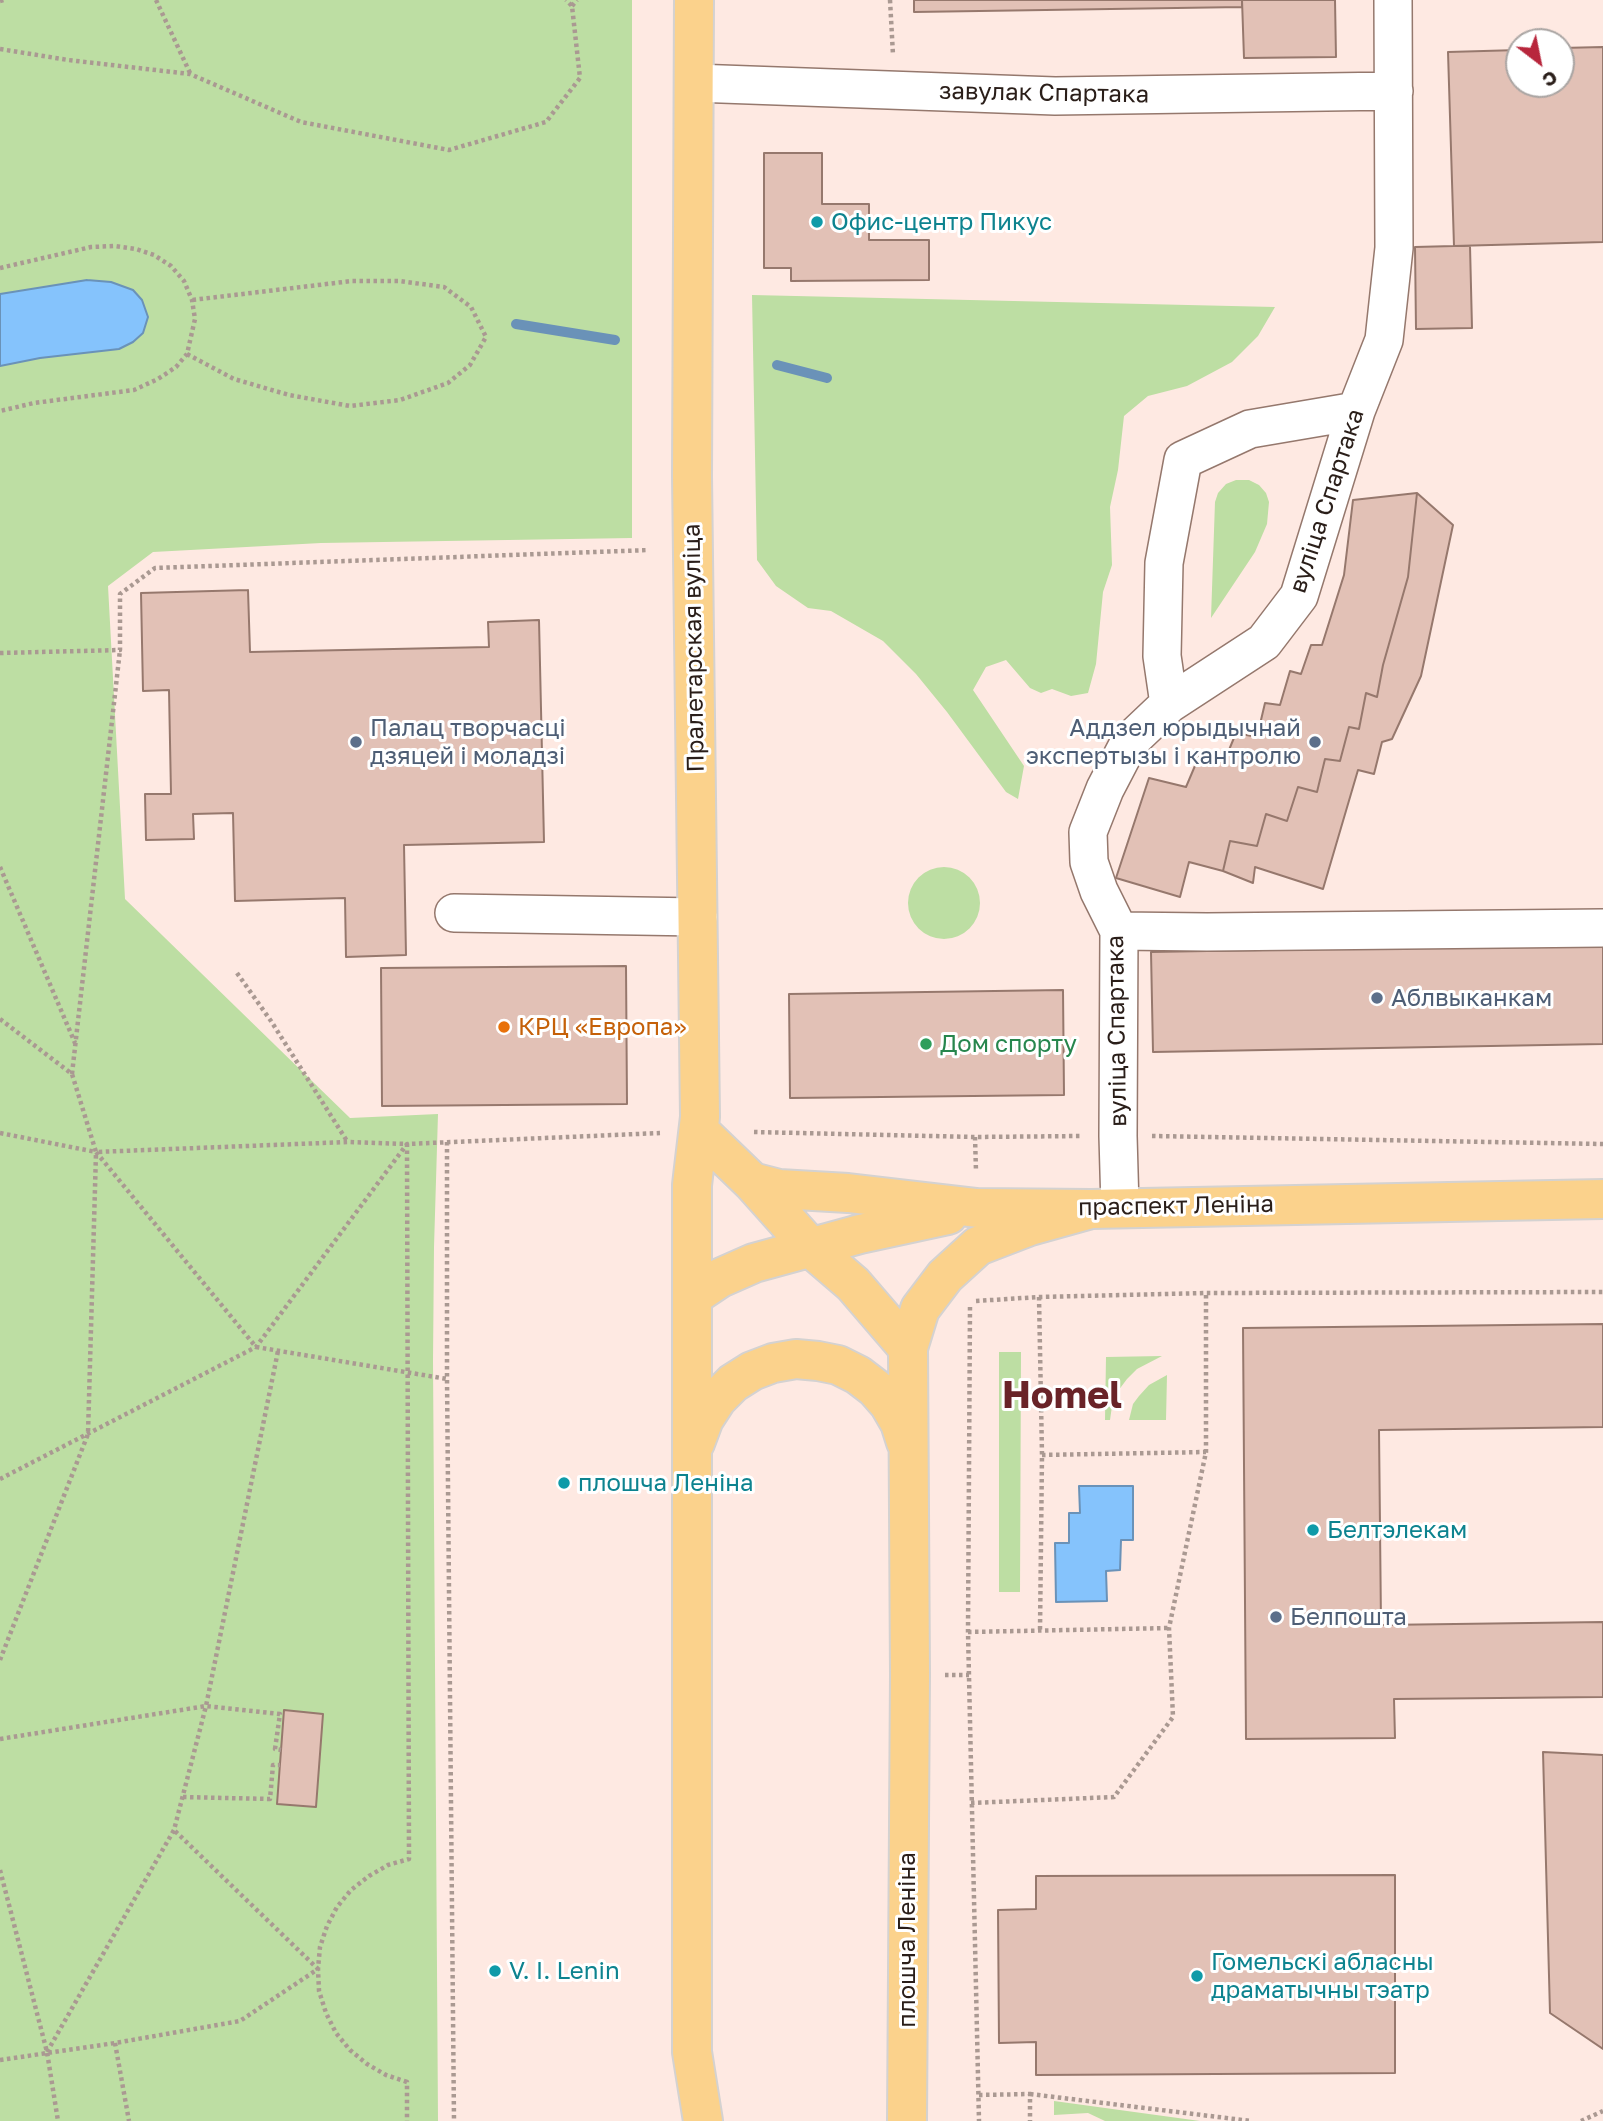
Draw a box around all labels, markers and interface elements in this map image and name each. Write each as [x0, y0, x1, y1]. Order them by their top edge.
north arrow [1505, 28, 1575, 98]
text: С [1539, 66, 1562, 93]
street label: завулак Спартака [939, 77, 1149, 109]
place label: Офис-центр Пикус [831, 208, 1052, 236]
marker: Офис-центр Пикус [809, 214, 825, 230]
street label: вуліца Спартака [1284, 405, 1370, 597]
street label: Пралетарская вуліца [677, 523, 711, 773]
place label: Палац творчасці дзяцей і моладзі [370, 714, 566, 770]
place label: Аддзел юрыдычнай экспертызы і кантролю [1026, 714, 1301, 770]
marker: Палац творчасці дзяцей і моладзі [348, 734, 364, 750]
marker: Аддзел юрыдычнай экспертызы і кантролю [1307, 734, 1323, 750]
street label: вуліца Спартака [1101, 935, 1133, 1127]
place label: Аблвыканкам [1391, 984, 1552, 1012]
marker: Аблвыканкам [1369, 990, 1385, 1006]
place label: КРЦ «Европа» [518, 1013, 687, 1041]
marker: КРЦ «Европа» [496, 1019, 512, 1035]
place label: Дом спорту [940, 1030, 1077, 1058]
marker: Дом спорту [918, 1036, 934, 1052]
street label: праспект Леніна [1078, 1190, 1274, 1222]
district label: Homel [1002, 1373, 1122, 1419]
place label: плошча Леніна [578, 1469, 754, 1497]
marker: плошча Леніна [556, 1475, 572, 1491]
place label: Белтэлекам [1327, 1516, 1467, 1544]
marker: Белтэлекам [1305, 1522, 1321, 1538]
place label: Белпошта [1290, 1603, 1407, 1631]
marker: Белпошта [1268, 1609, 1284, 1625]
street label: плошча Леніна [893, 1852, 921, 2028]
place label: Гомельскі абласны драматычны тэатр [1211, 1948, 1434, 2004]
place label: V. I. Lenin [509, 1957, 620, 1985]
marker: V. I. Lenin [487, 1963, 503, 1979]
marker: Гомельскі абласны драматычны тэатр [1189, 1968, 1205, 1984]

